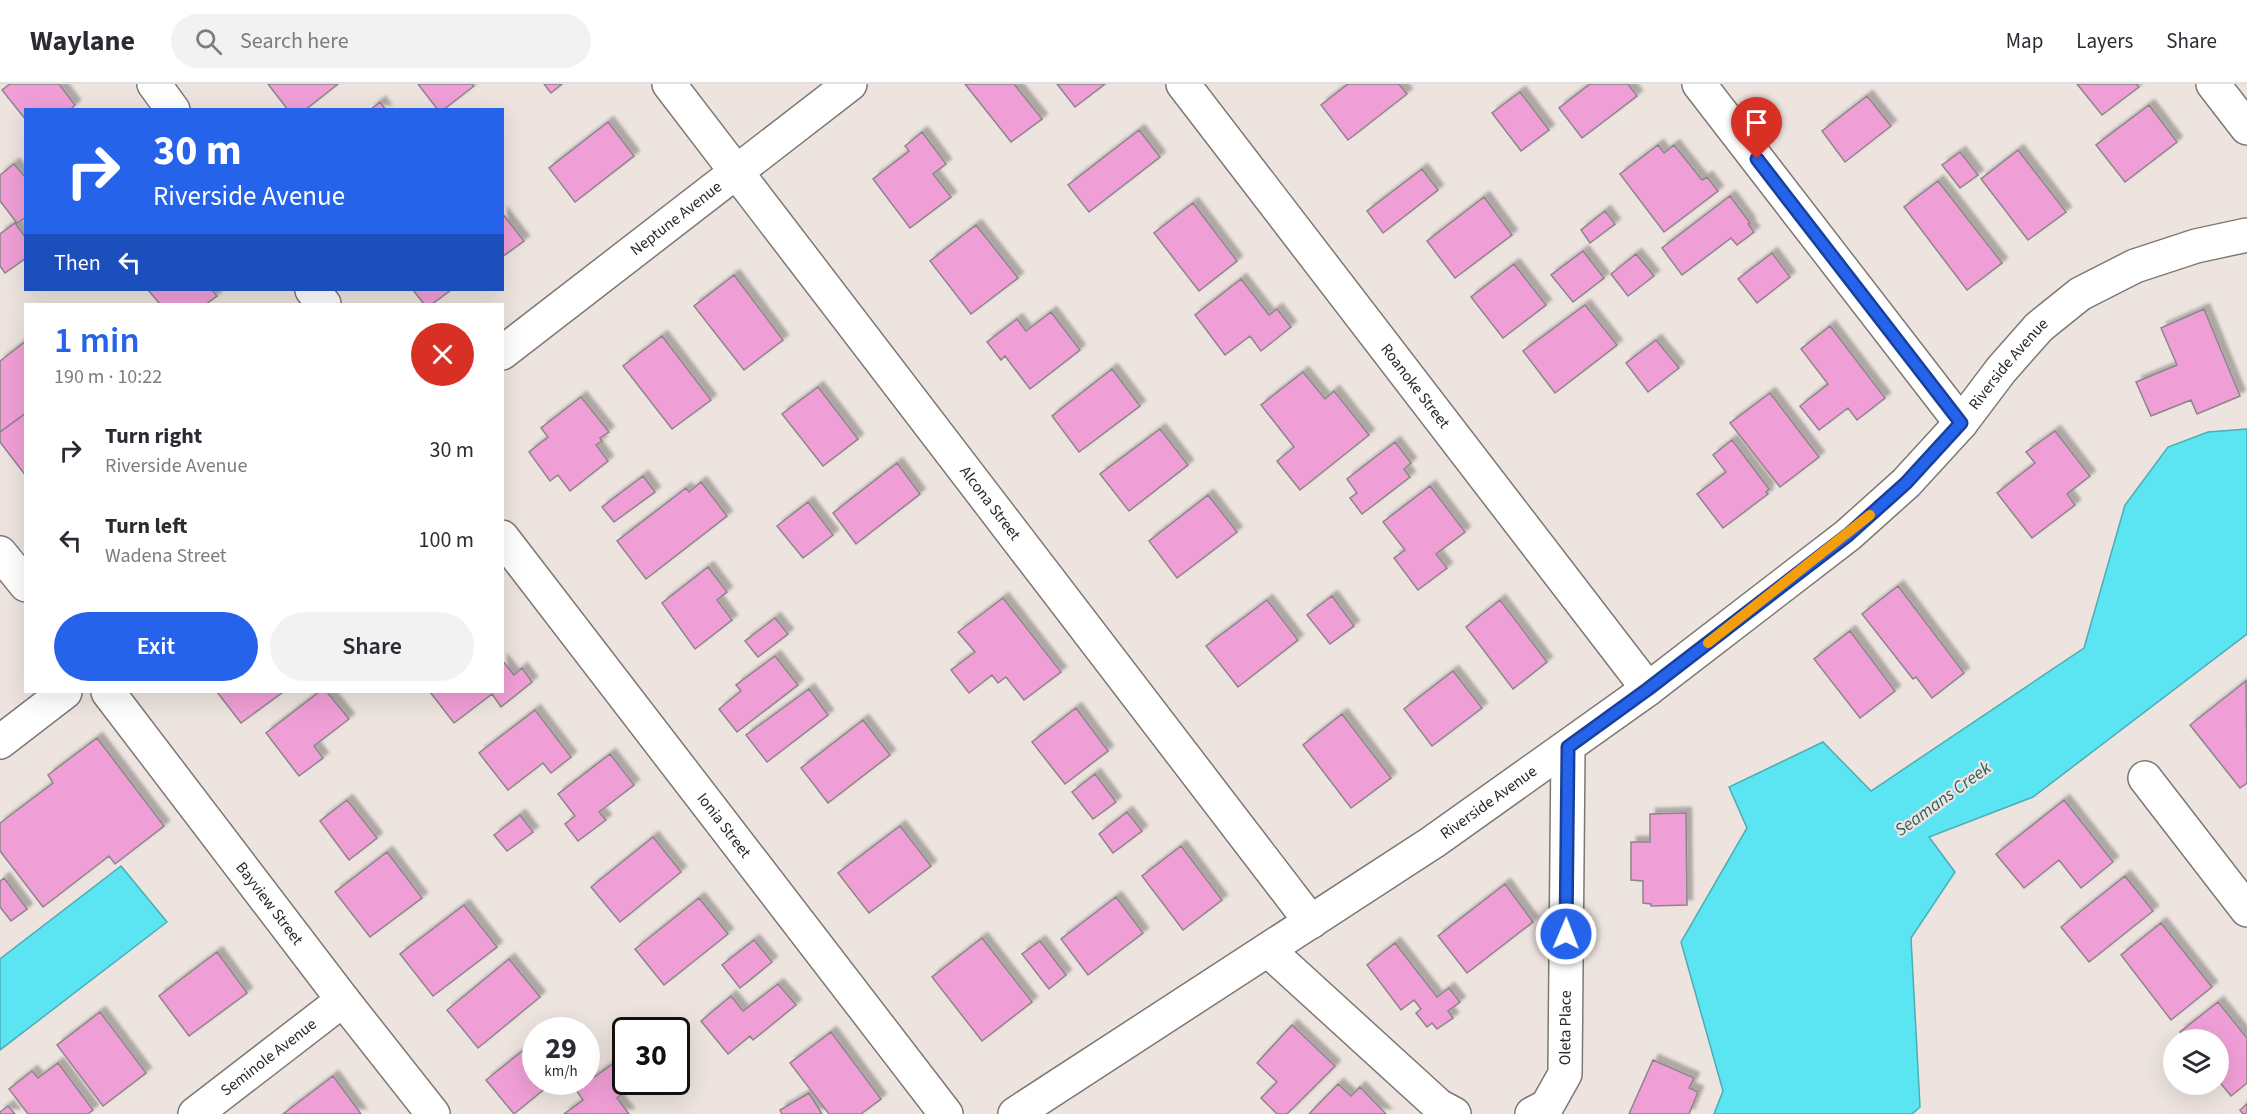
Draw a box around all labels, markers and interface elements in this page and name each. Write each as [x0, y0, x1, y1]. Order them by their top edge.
search box [171, 14, 591, 68]
text: Waylane [30, 21, 135, 61]
icon: search [192, 25, 225, 58]
text: Search here [240, 25, 349, 57]
text: Map [2006, 26, 2043, 56]
text: Layers [2076, 26, 2133, 56]
text: Share [2166, 26, 2217, 56]
pin [1731, 97, 1782, 159]
icon: arrive [1740, 106, 1773, 139]
text: 30 m [153, 121, 242, 181]
icon: right [54, 132, 132, 210]
street label: Neptune Avenue [626, 176, 726, 261]
text: Riverside Avenue [153, 177, 345, 216]
icon: left [113, 246, 146, 279]
text: Then [54, 247, 101, 279]
street label: Riverside Avenue [1963, 313, 2053, 415]
text: 1 min [54, 315, 140, 366]
button: close [411, 323, 474, 386]
street label: Roanoke Street [1375, 339, 1455, 434]
text: 190 m · 10:22 [54, 363, 162, 391]
text: Turn right [105, 420, 202, 452]
icon: right [54, 434, 87, 467]
text: 30 m [429, 434, 474, 466]
text: Riverside Avenue [105, 452, 247, 480]
street label: Alcona Street [954, 461, 1026, 545]
text: Turn left [105, 510, 187, 542]
icon: left [54, 524, 87, 557]
text: 100 m [419, 524, 474, 556]
text: Wadena Street [105, 542, 227, 570]
button: Exit [54, 612, 258, 681]
button: Share [270, 612, 474, 681]
water label: Seamans Creek [1890, 755, 1997, 842]
street label: Riverside Avenue [1436, 760, 1541, 844]
street label: Ionia Street [692, 788, 757, 863]
street label: Bayview Street [230, 857, 309, 950]
position arrow [1534, 902, 1598, 966]
street label: Oleta Place [1554, 990, 1577, 1065]
street label: Seminole Avenue [216, 1013, 321, 1101]
speed limit sign: 30 [612, 1017, 690, 1095]
text: 29 [545, 1027, 577, 1070]
map controls [2163, 1029, 2229, 1095]
button: layers [2163, 1029, 2229, 1095]
text: km/h [544, 1061, 578, 1082]

